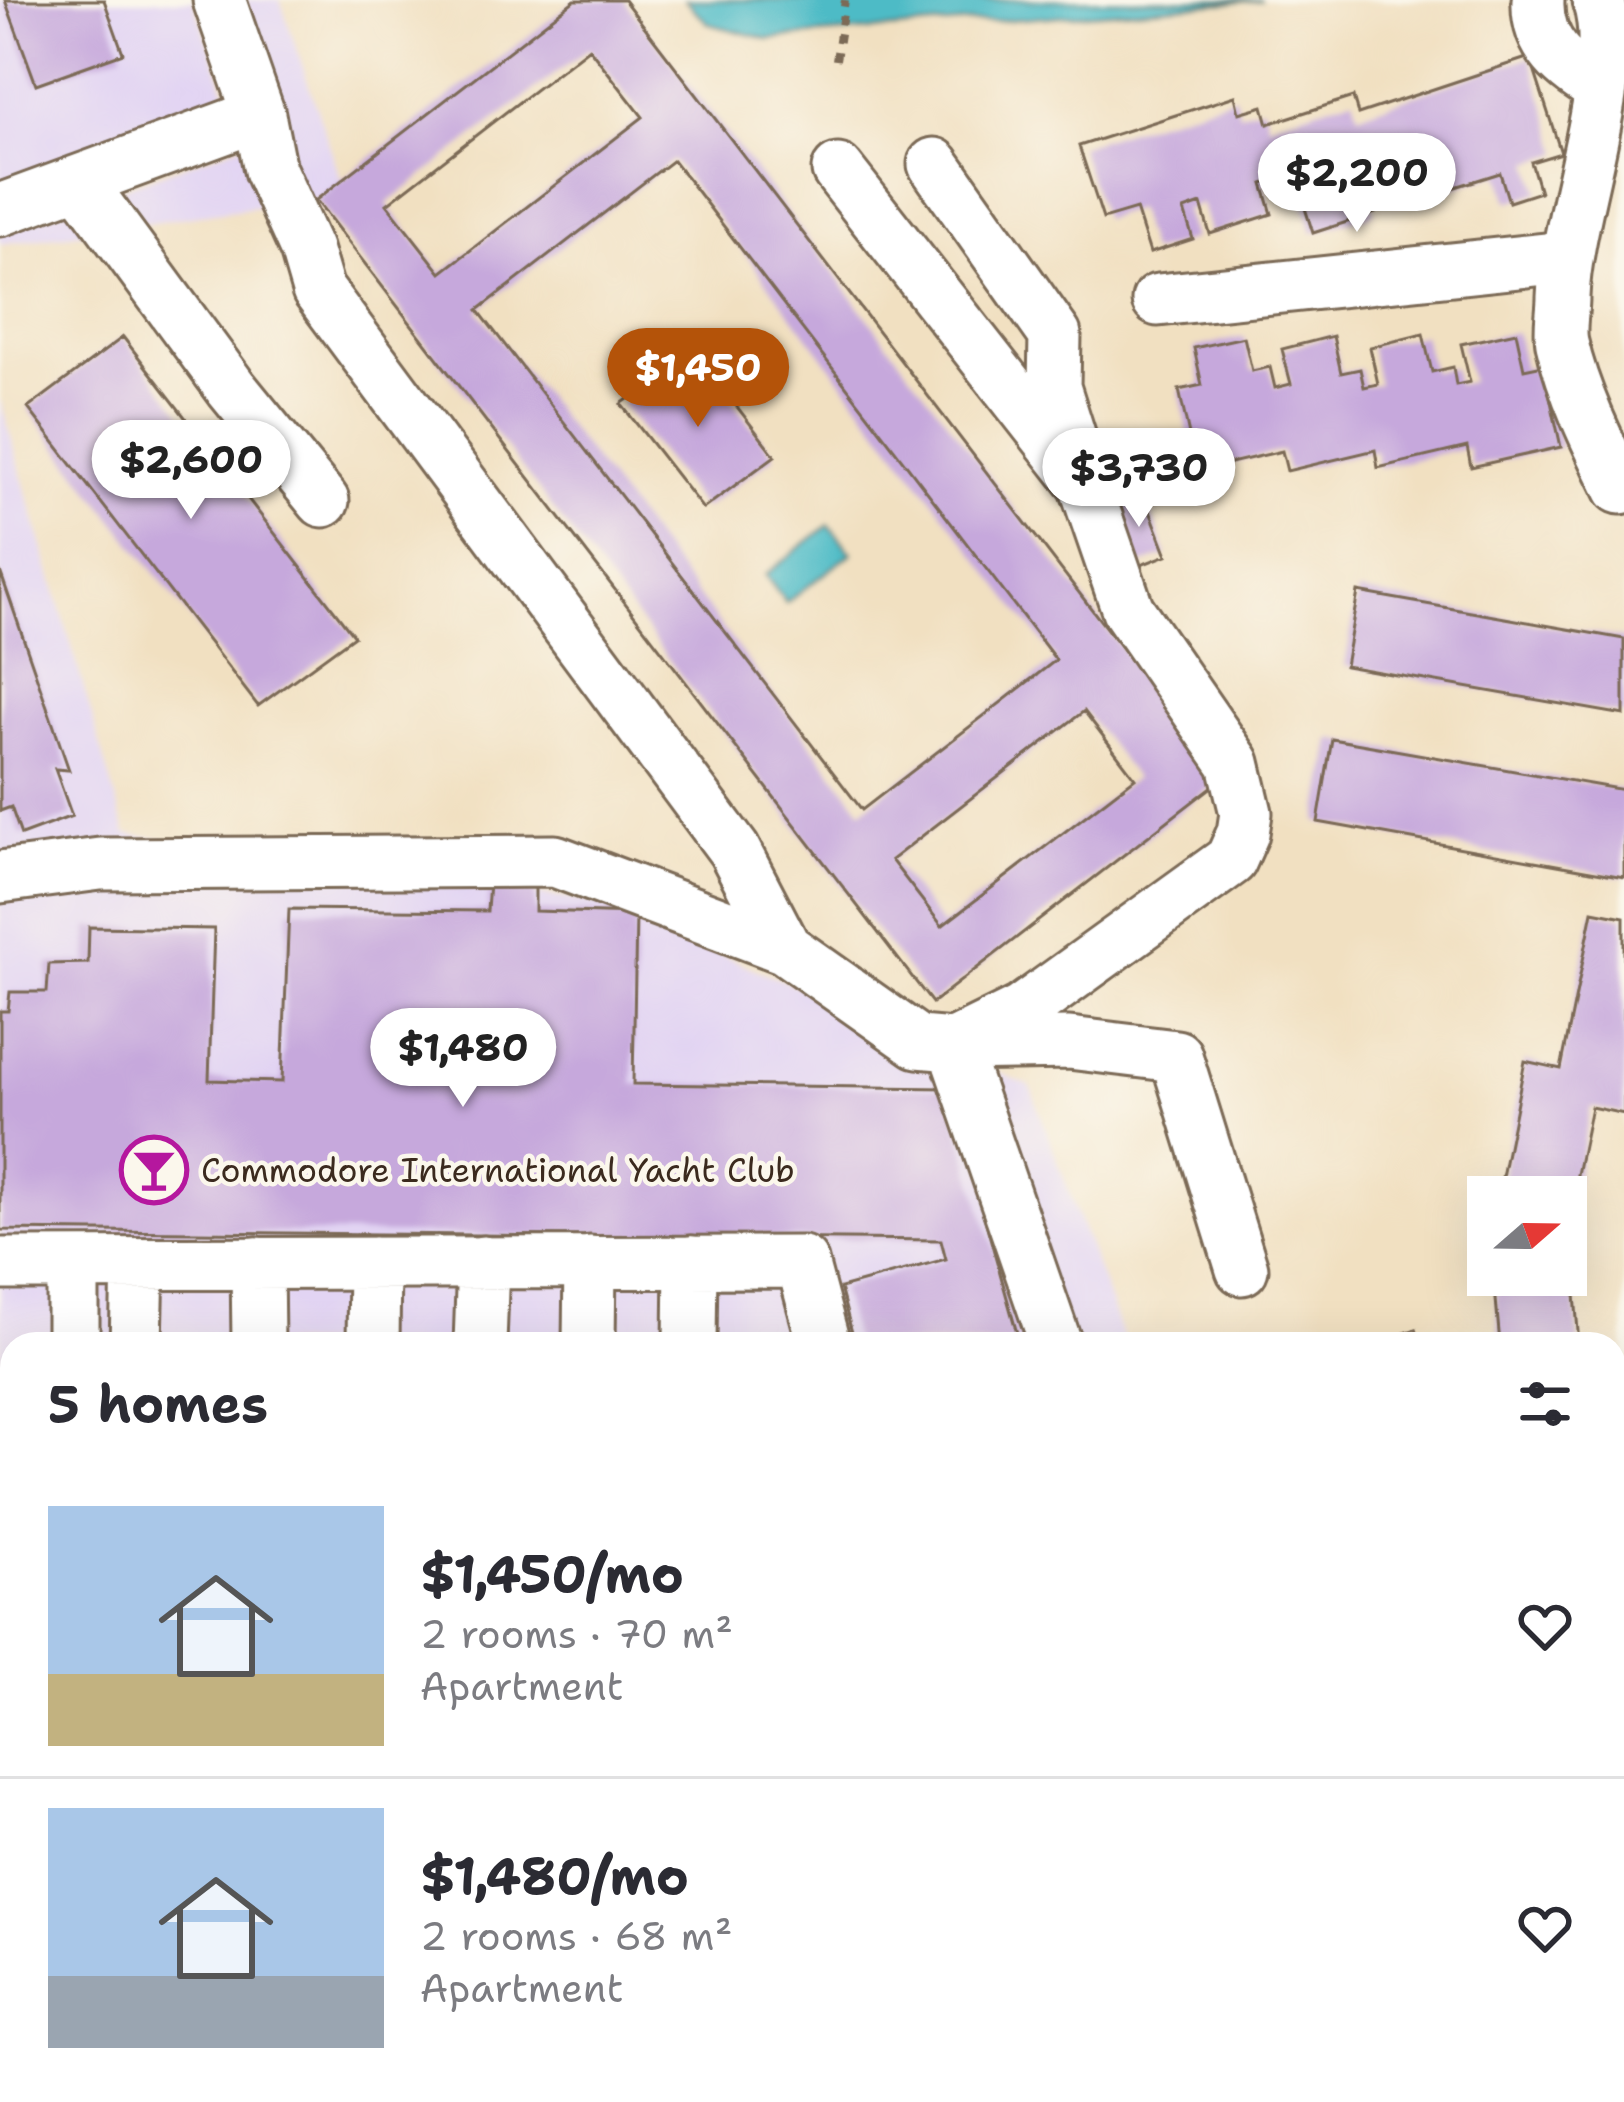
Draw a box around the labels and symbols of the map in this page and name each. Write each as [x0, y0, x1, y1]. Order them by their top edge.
pin: $2,200 [1259, 133, 1455, 235]
pin: $1,450 [600, 328, 796, 430]
pin: $2,600 [93, 420, 289, 522]
pin: $3,730 [1041, 428, 1237, 530]
pin: $1,480 [365, 1008, 561, 1110]
bar icon: Commodore International Yacht Club [119, 1135, 189, 1205]
place label: Commodore International Yacht Club [201, 1148, 795, 1193]
north arrow [1467, 1176, 1587, 1296]

